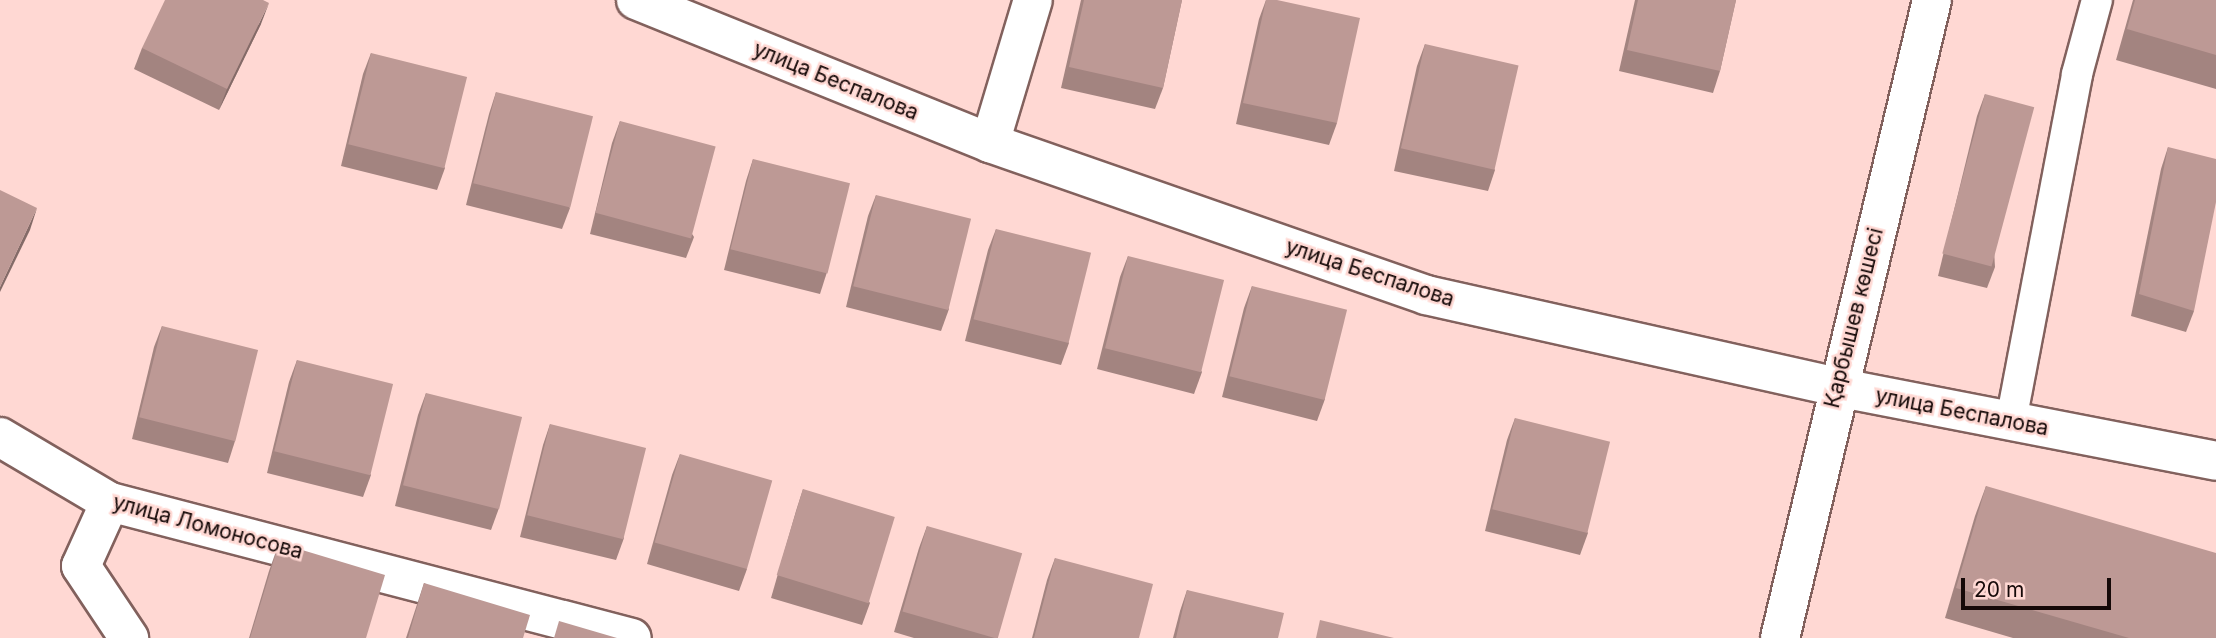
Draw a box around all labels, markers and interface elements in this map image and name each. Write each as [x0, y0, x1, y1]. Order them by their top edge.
street label: улица Беспалова [750, 36, 922, 126]
street label: Қарбышев көшесі [1819, 225, 1889, 411]
street label: улица Беспалова [1282, 234, 1458, 312]
street label: улица Беспалова [1873, 383, 2051, 441]
street label: улица Ломоносова [110, 489, 306, 565]
scale bar [1964, 564, 2114, 608]
text: 20 m [1974, 577, 2024, 602]

